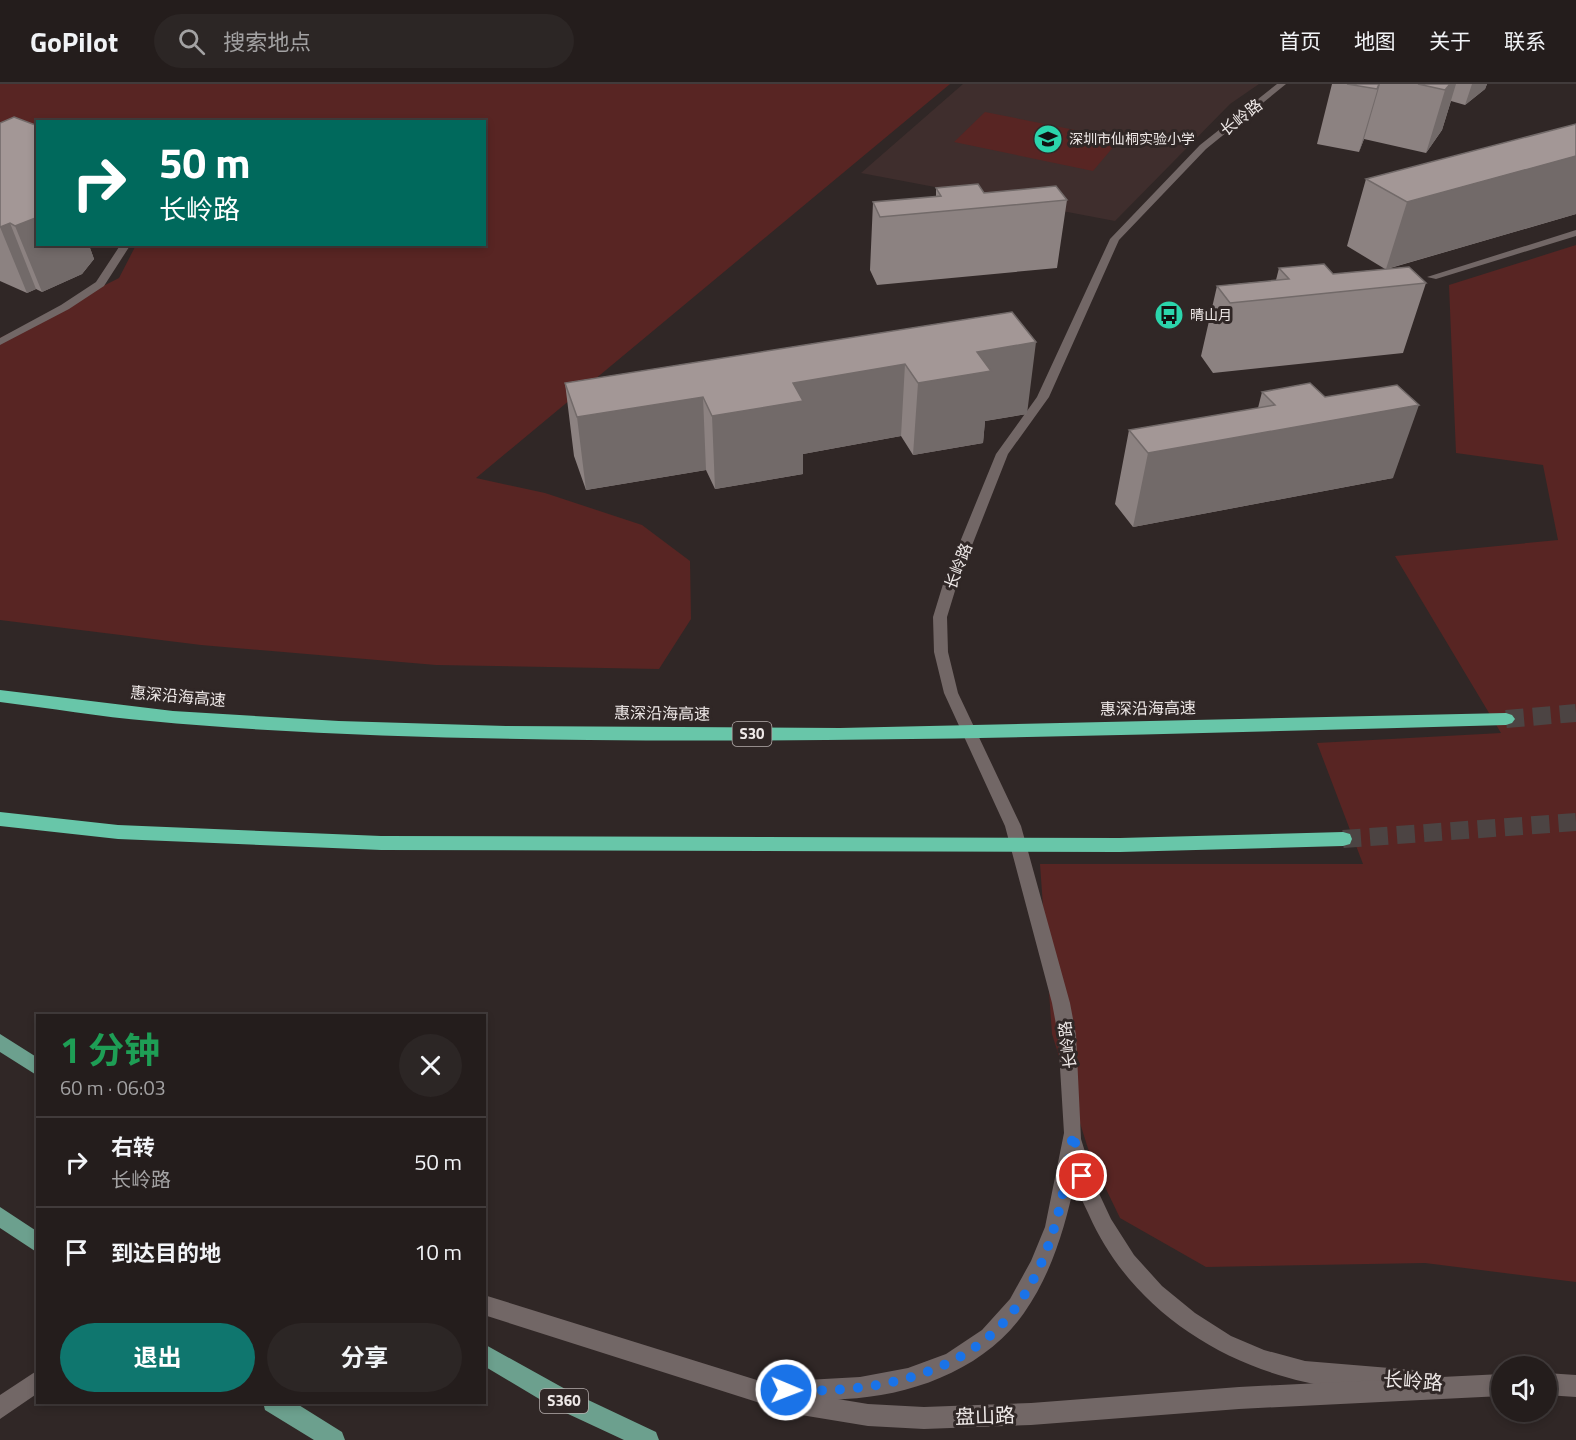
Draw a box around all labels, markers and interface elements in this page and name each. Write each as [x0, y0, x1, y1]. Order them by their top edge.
search box [154, 14, 574, 68]
text: GoPilot [30, 20, 118, 63]
icon: search [175, 25, 208, 58]
text: 搜索地点 [223, 25, 311, 59]
text: 首页 [1279, 25, 1321, 57]
text: 地图 [1354, 25, 1396, 57]
text: 关于 [1429, 25, 1471, 57]
text: 联系 [1504, 25, 1546, 57]
street label: 长岭路 [1215, 93, 1267, 141]
school or university icon: 深圳市仙桐实验小学 [1032, 123, 1064, 155]
place label: 深圳市仙桐实验小学 [1069, 128, 1195, 149]
text: 50 m [159, 130, 251, 194]
icon: right [60, 144, 138, 222]
text: 长岭路 [159, 188, 240, 229]
bus stop icon: 晴山月 [1153, 299, 1185, 331]
place label: 晴山月 [1190, 304, 1232, 325]
street label: 长岭路 [938, 539, 978, 593]
street label: 惠深沿海高速 [129, 680, 227, 712]
street label: 惠深沿海高速 [1100, 695, 1196, 721]
street label: 惠深沿海高速 [614, 700, 710, 726]
road number: S30 [732, 722, 771, 746]
street label: 长岭路 [1052, 1020, 1082, 1070]
text: 1 分钟 [60, 1022, 160, 1077]
button: close [399, 1034, 462, 1097]
text: 60 m · 06:03 [60, 1072, 166, 1103]
text: 右转 [111, 1130, 155, 1164]
text: 50 m [414, 1145, 462, 1179]
icon: right [60, 1146, 93, 1179]
pin [1056, 1150, 1107, 1201]
icon: arrive [1065, 1159, 1098, 1192]
text: 长岭路 [111, 1164, 171, 1195]
text: 10 m [414, 1235, 462, 1269]
icon: arrive [60, 1236, 93, 1269]
text: 到达目的地 [111, 1236, 221, 1270]
button: 退出 [60, 1323, 255, 1392]
button: 分享 [267, 1323, 462, 1392]
map controls [1491, 1356, 1557, 1422]
button: sound [1491, 1356, 1557, 1422]
position arrow [754, 1358, 818, 1422]
street label: 长岭路 [1382, 1363, 1444, 1398]
road number: S360 [540, 1389, 588, 1413]
street label: 盘山路 [954, 1399, 1016, 1432]

